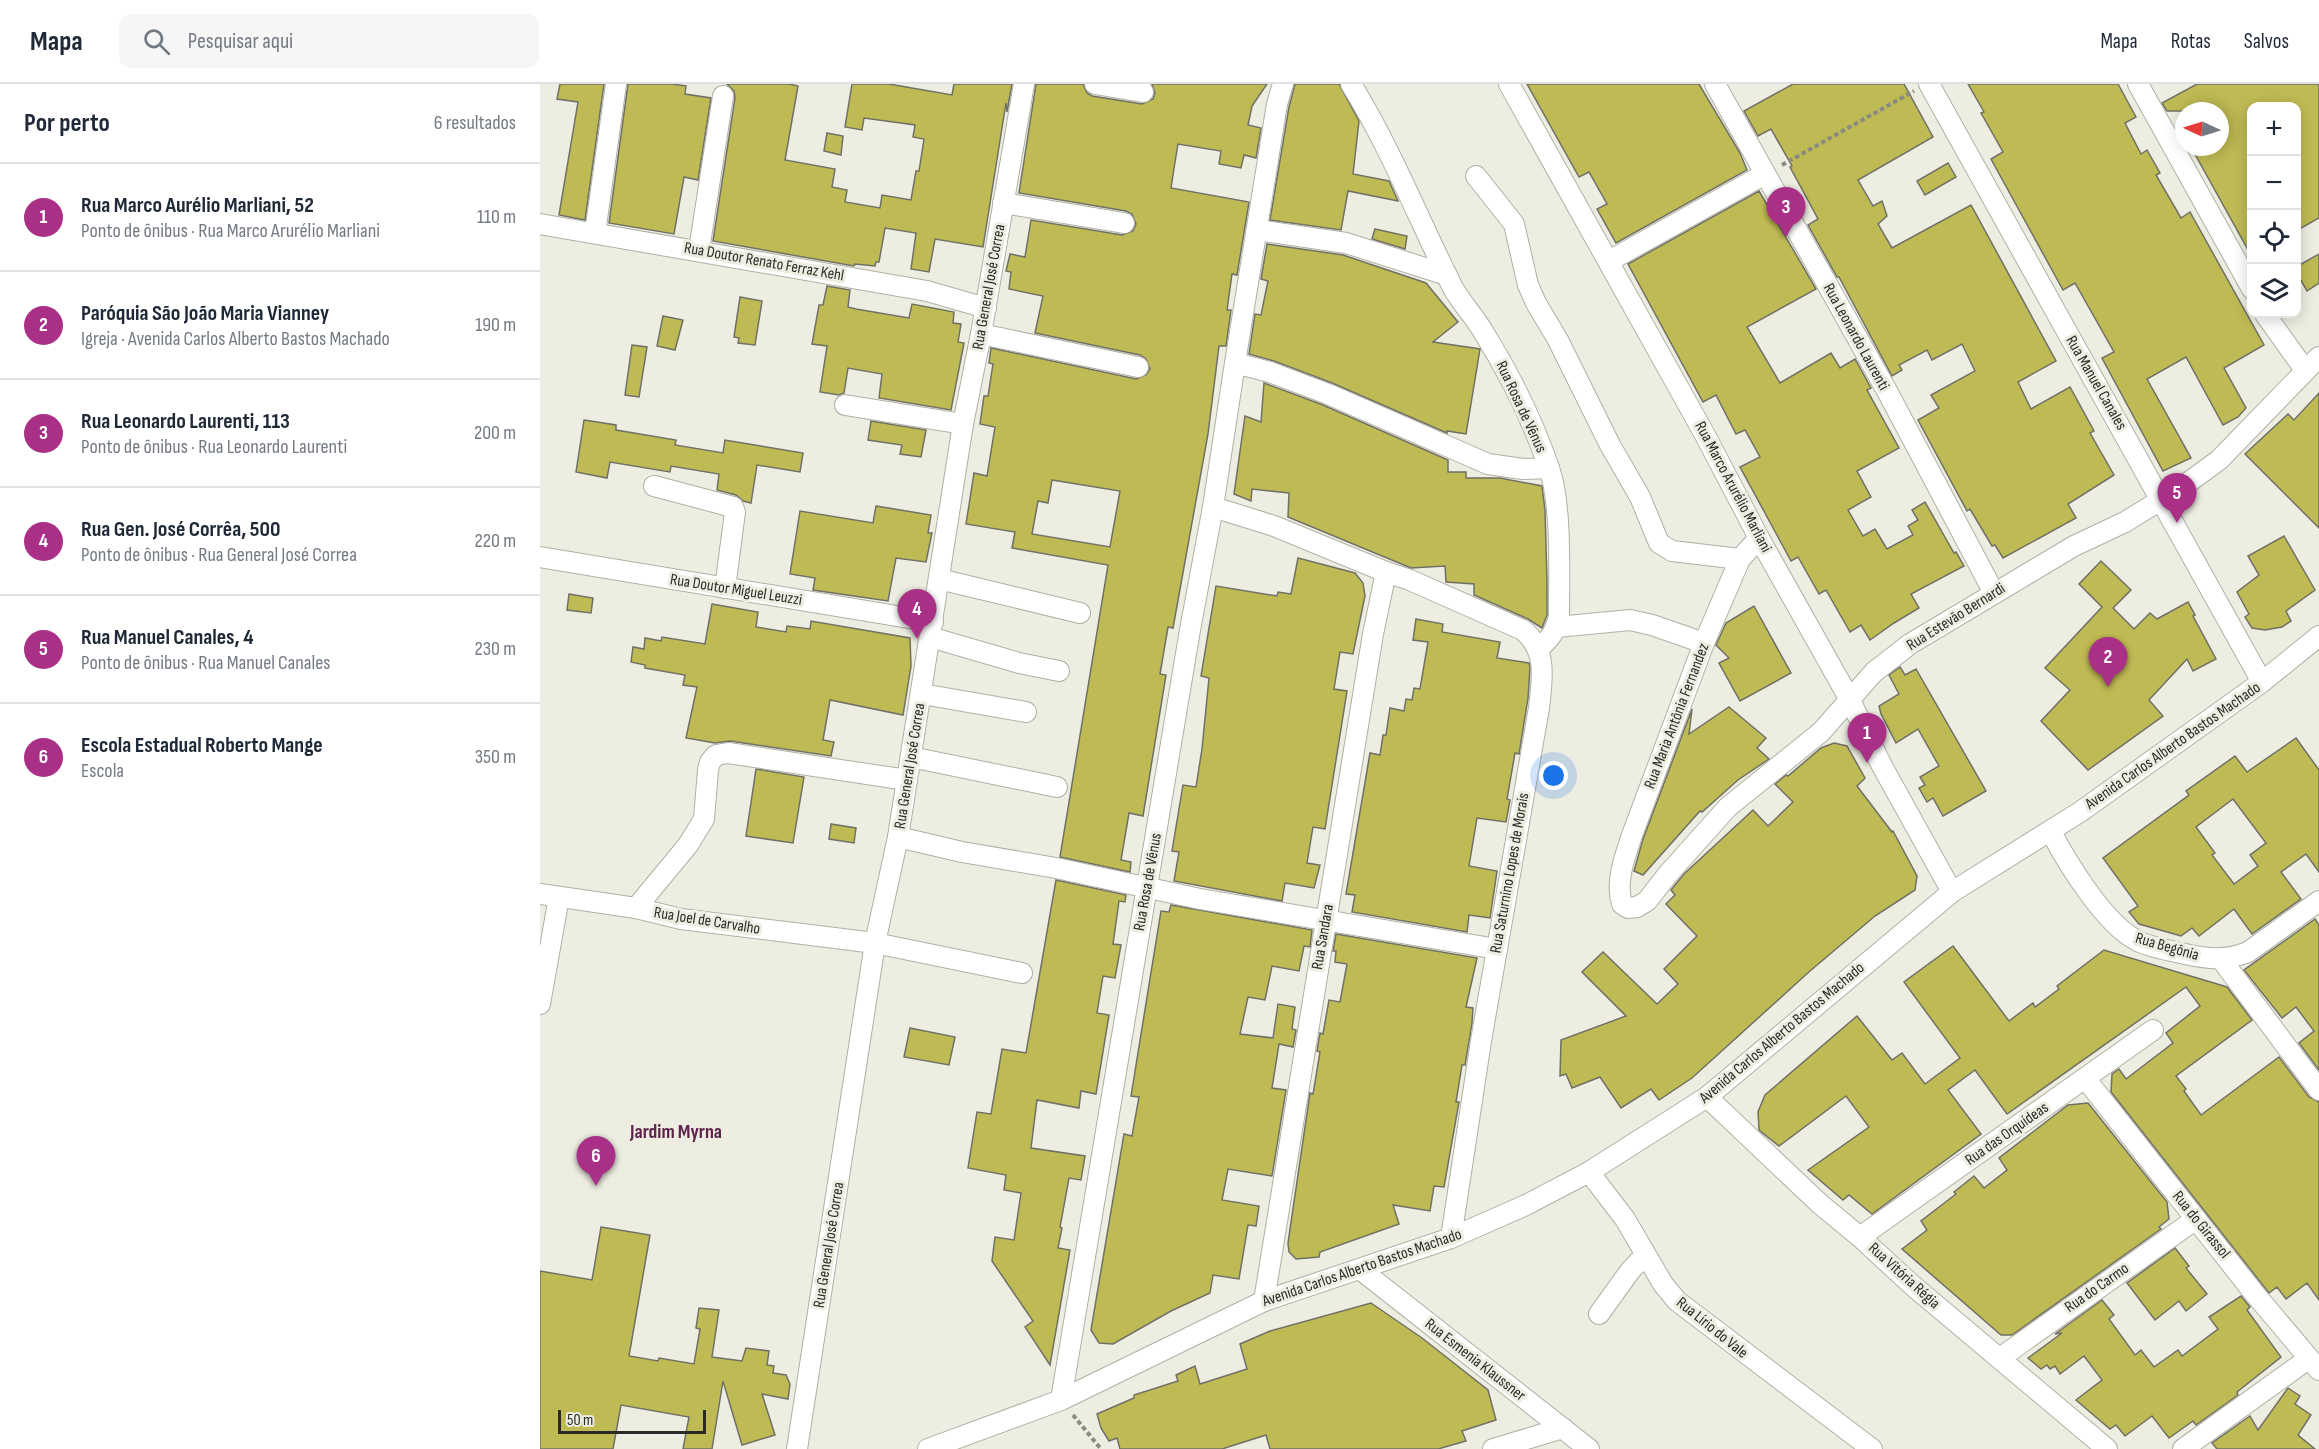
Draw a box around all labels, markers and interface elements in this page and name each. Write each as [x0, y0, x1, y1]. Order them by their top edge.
search box [119, 14, 539, 68]
text: Mapa [30, 25, 83, 58]
icon: search [140, 25, 173, 58]
text: Pesquisar aqui [188, 28, 293, 55]
text: Mapa [2100, 29, 2138, 54]
text: Rotas [2171, 29, 2211, 54]
text: Salvos [2244, 29, 2289, 54]
north arrow [2175, 102, 2229, 156]
map controls [2247, 102, 2301, 318]
button: + [2247, 102, 2301, 156]
text: Por perto [24, 108, 110, 139]
text: 6 resultados [434, 111, 516, 135]
button: − [2247, 156, 2301, 210]
pin: 3 [1766, 188, 1806, 237]
text: Rua Marco Aurélio Marliani, 52 [81, 192, 314, 219]
text: 1 [40, 205, 47, 229]
text: 110 m [477, 205, 516, 229]
button: locate [2247, 210, 2301, 264]
text: Ponto de ônibus · Rua Marco Arurélio Marliani [81, 219, 380, 243]
street label: Rua General José Correa [969, 223, 1009, 351]
street label: Rua Doutor Renato Ferraz Kehl [683, 239, 845, 285]
button: layers [2247, 264, 2301, 318]
street label: Rua Leonardo Laurenti [1819, 280, 1893, 394]
text: Paróquia São João Maria Vianney [81, 300, 329, 327]
text: 2 [39, 313, 48, 337]
text: 190 m [475, 313, 516, 337]
text: Igreja · Avenida Carlos Alberto Bastos Machado [81, 327, 390, 351]
street label: Rua Manuel Canales [2061, 332, 2131, 434]
street label: Rua Rosa de Vênus [1491, 358, 1551, 456]
text: Rua Leonardo Laurenti, 113 [81, 408, 290, 435]
street label: Rua Marco Arurélio Marliani [1690, 418, 1776, 556]
text: 3 [39, 421, 48, 445]
text: 200 m [474, 421, 516, 445]
text: Ponto de ônibus · Rua Leonardo Laurenti [81, 435, 347, 459]
pin: 5 [2158, 474, 2196, 523]
text: Rua Gen. José Corrêa, 500 [81, 516, 280, 543]
text: 4 [39, 529, 48, 553]
text: 220 m [475, 529, 516, 553]
text: Ponto de ônibus · Rua General José Correa [81, 543, 357, 567]
street label: Rua Doutor Miguel Leuzzi [669, 570, 803, 610]
street label: Rua Estevão Bernardi [1903, 579, 2009, 655]
pin: 4 [898, 590, 937, 639]
text: Rua Manuel Canales, 4 [81, 624, 253, 651]
text: 5 [39, 637, 48, 661]
text: 230 m [474, 637, 516, 661]
pin: 2 [2088, 638, 2128, 687]
street label: Rua Maria Antônia Fernandez [1640, 640, 1714, 791]
text: Ponto de ônibus · Rua Manuel Canales [81, 651, 330, 675]
street label: Avenida Carlos Alberto Bastos Machado [2081, 678, 2264, 814]
street label: Rua General José Correa [891, 702, 929, 830]
pin: 1 [1848, 714, 1886, 763]
text: Escola Estadual Roberto Mange [81, 732, 323, 759]
text: 6 [39, 745, 48, 769]
text: 350 m [475, 745, 516, 769]
text: Escola [81, 759, 124, 783]
your location [1539, 761, 1568, 790]
street label: Rua Saturnino Lopes de Morais [1487, 791, 1534, 955]
street label: Rua Rosa de Vênus [1130, 831, 1166, 932]
street label: Rua Joel de Carvalho [653, 903, 761, 939]
street label: Rua Sandara [1308, 903, 1338, 971]
street label: Rua Begônia [2133, 929, 2201, 965]
street label: Avenida Carlos Alberto Bastos Machado [1695, 958, 1868, 1108]
street label: Rua das Orquídeas [1962, 1098, 2053, 1170]
district label: Jardim Myrna [629, 1120, 722, 1144]
pin: 6 [576, 1136, 616, 1186]
street label: Rua General José Correa [810, 1181, 848, 1309]
street label: Rua do Girassol [2168, 1188, 2234, 1262]
street label: Avenida Carlos Alberto Bastos Machado [1259, 1225, 1464, 1311]
street label: Rua Vitória Régia [1864, 1239, 1944, 1313]
street label: Rua do Carmo [2061, 1259, 2133, 1317]
street label: Rua Lírio do Vale [1672, 1293, 1752, 1363]
street label: Rua Esmenia Klaussner [1421, 1315, 1529, 1405]
scale bar [558, 1407, 706, 1434]
text: 50 m [567, 1411, 593, 1430]

